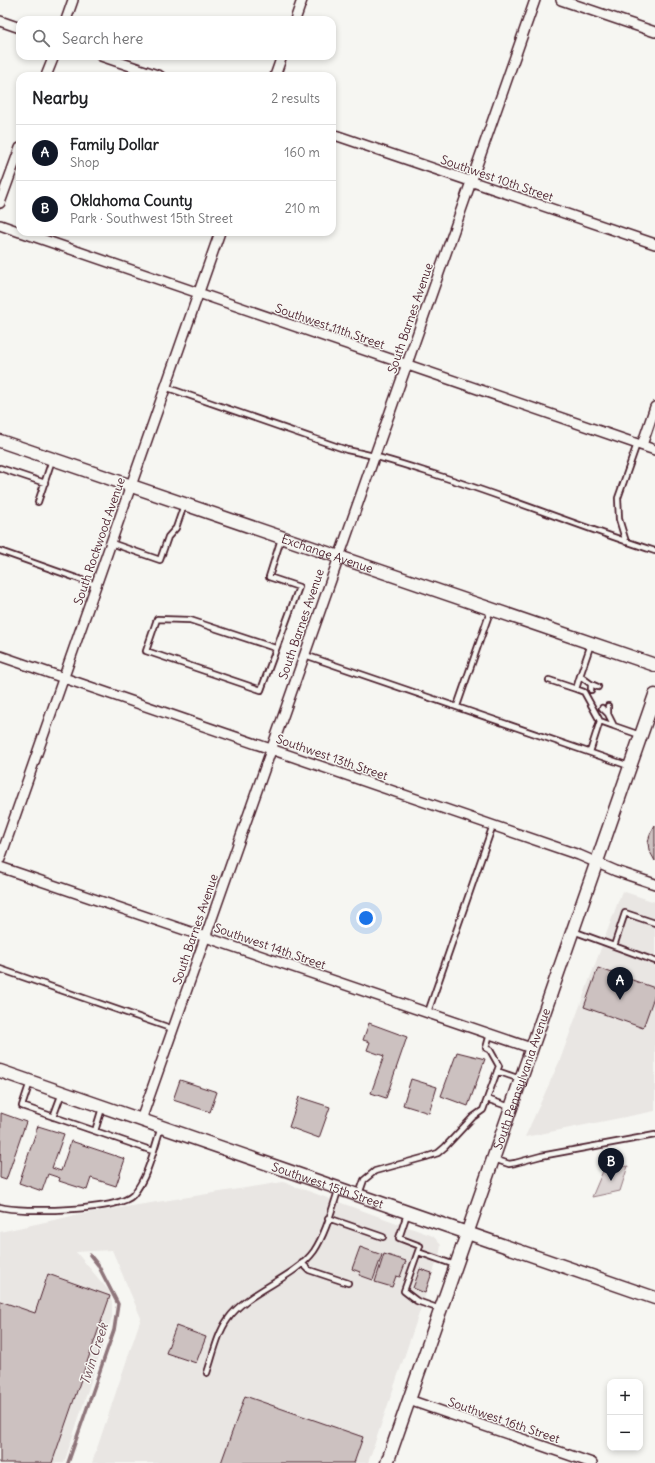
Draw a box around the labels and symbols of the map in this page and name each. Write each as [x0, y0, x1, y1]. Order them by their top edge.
street label: Southwest 10th Street [439, 152, 555, 204]
street label: South Barnes Avenue [384, 261, 436, 375]
street label: Southwest 11th Street [273, 300, 387, 352]
street label: South Rockwood Avenue [70, 475, 128, 607]
street label: Exchange Avenue [280, 530, 375, 576]
street label: South Barnes Avenue [275, 567, 327, 681]
street label: Southwest 13th Street [274, 731, 390, 783]
street label: South Barnes Avenue [169, 872, 221, 986]
your location [356, 908, 376, 928]
street label: Southwest 14th Street [212, 920, 328, 972]
pin: A [607, 967, 633, 1000]
street label: South Pennsylvania Avenue [490, 1006, 553, 1151]
pin: B [598, 1148, 624, 1181]
street label: Southwest 15th Street [270, 1158, 386, 1211]
water label: Twin Creek [76, 1320, 112, 1387]
street label: Southwest 16th Street [446, 1394, 562, 1446]

